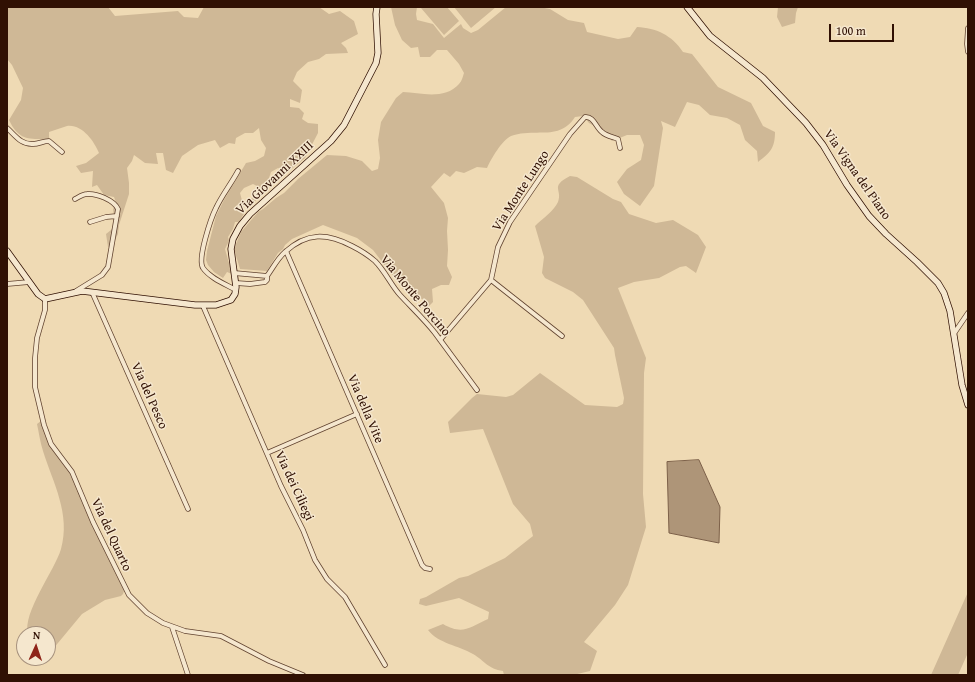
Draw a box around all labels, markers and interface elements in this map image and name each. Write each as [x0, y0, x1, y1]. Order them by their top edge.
scale bar [831, 16, 896, 42]
text: 100 m [836, 22, 866, 39]
street label: Via Vigna del Piano [820, 127, 894, 223]
street label: Via Giovanni XXIII [233, 138, 317, 218]
street label: Via Monte Lungo [489, 148, 553, 234]
street label: Via Monte Porcino [376, 252, 454, 340]
street label: Via del Pesco [127, 360, 171, 432]
street label: Via della Vite [343, 372, 387, 446]
street label: Via dei Ciliegi [271, 449, 317, 523]
street label: Via del Quarto [87, 496, 135, 574]
north arrow [16, 626, 56, 666]
text: N [32, 627, 41, 643]

